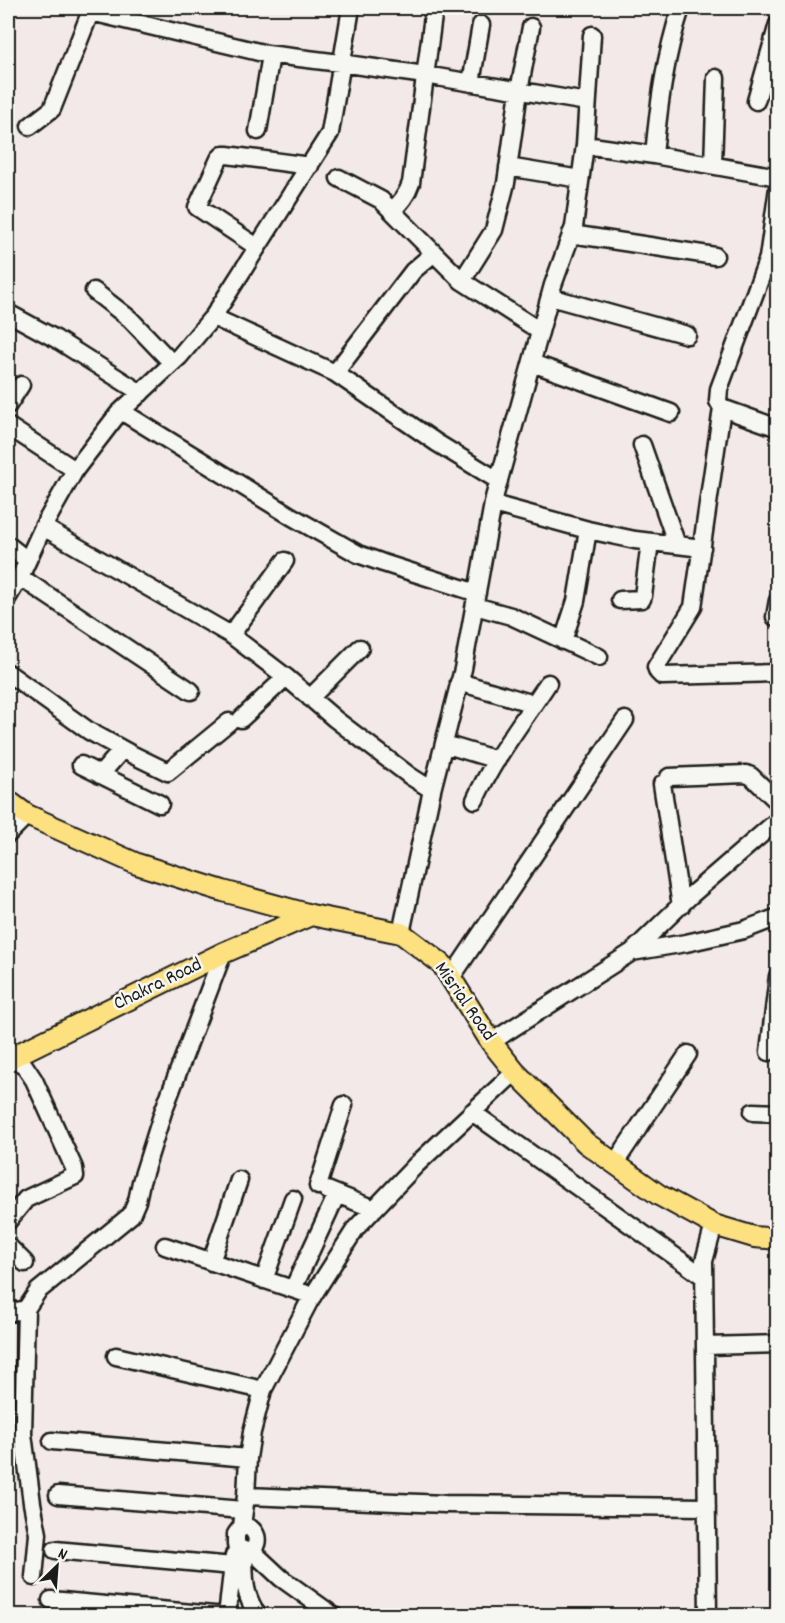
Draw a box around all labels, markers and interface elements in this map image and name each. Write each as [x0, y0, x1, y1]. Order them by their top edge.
street label: Chakra Road [109, 952, 207, 1018]
street label: Misrial Road [426, 957, 502, 1047]
north arrow [27, 1536, 87, 1596]
text: N [54, 1543, 71, 1567]

